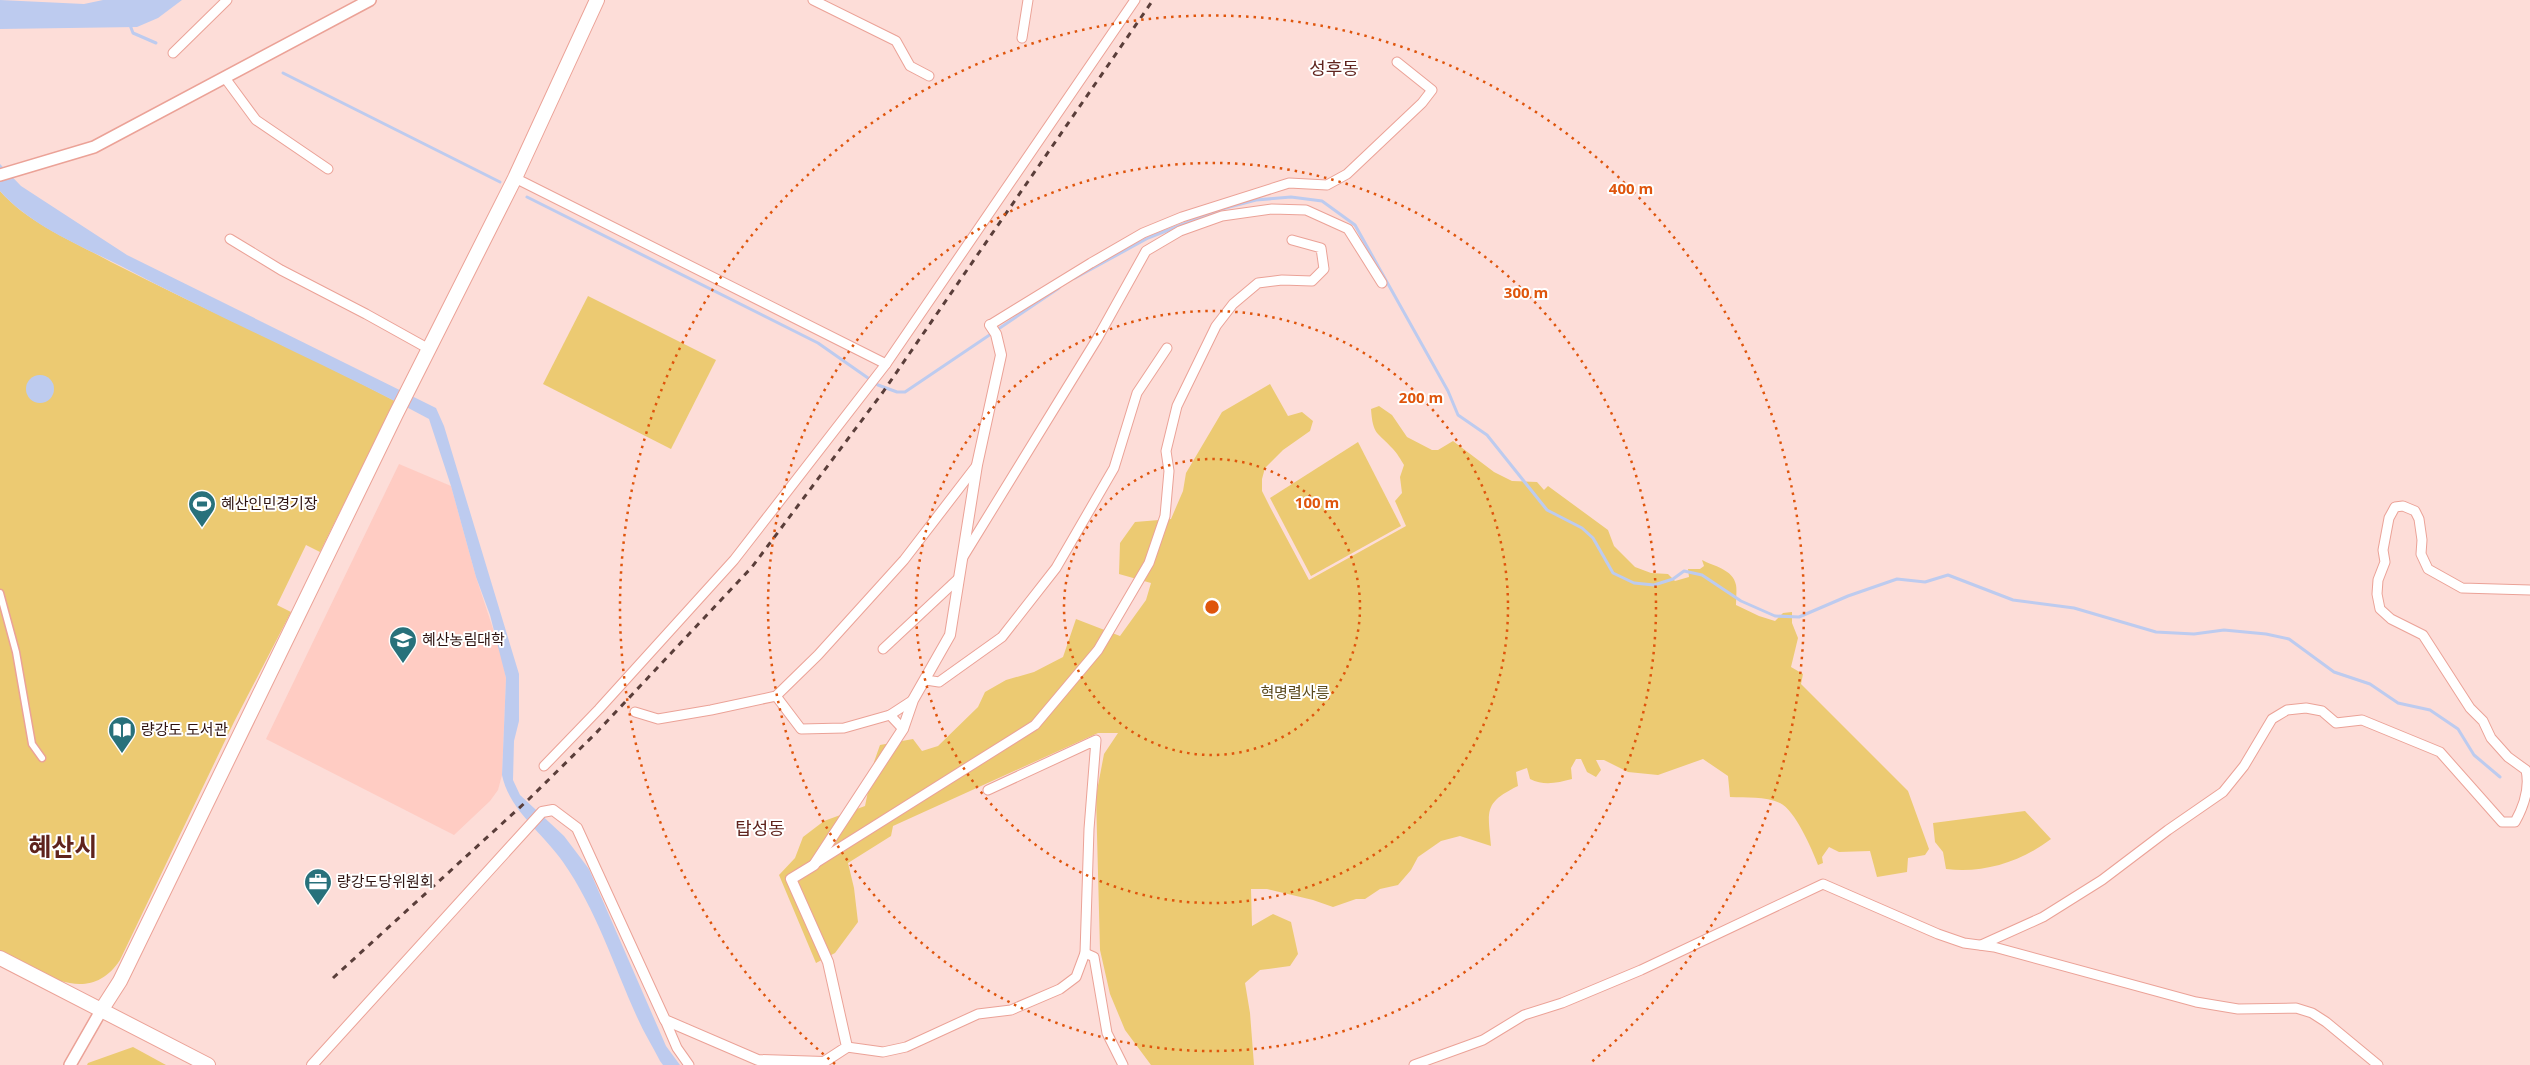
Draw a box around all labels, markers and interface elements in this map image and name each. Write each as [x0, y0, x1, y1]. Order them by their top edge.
district label: 성후동 [1309, 56, 1359, 80]
text: 400 m [1609, 178, 1653, 198]
text: 300 m [1504, 282, 1548, 302]
text: 200 m [1399, 387, 1443, 407]
sports icon: 혜산인민경기장 [187, 489, 217, 528]
text: 100 m [1295, 492, 1339, 512]
place label: 혜산인민경기장 [221, 493, 318, 513]
centre of rings [1203, 598, 1221, 616]
school or university icon: 혜산농림대학 [388, 625, 418, 664]
place label: 혜산농림대학 [422, 629, 505, 649]
park label: 혁명렬사릉 [1260, 682, 1330, 702]
library icon: 량강도 도서관 [107, 715, 137, 754]
place label: 량강도 도서관 [141, 719, 228, 739]
district label: 탑성동 [735, 816, 785, 840]
district label: 혜산시 [28, 829, 98, 863]
office icon: 량강도당위원회 [303, 867, 333, 906]
place label: 량강도당위원회 [337, 871, 434, 891]

